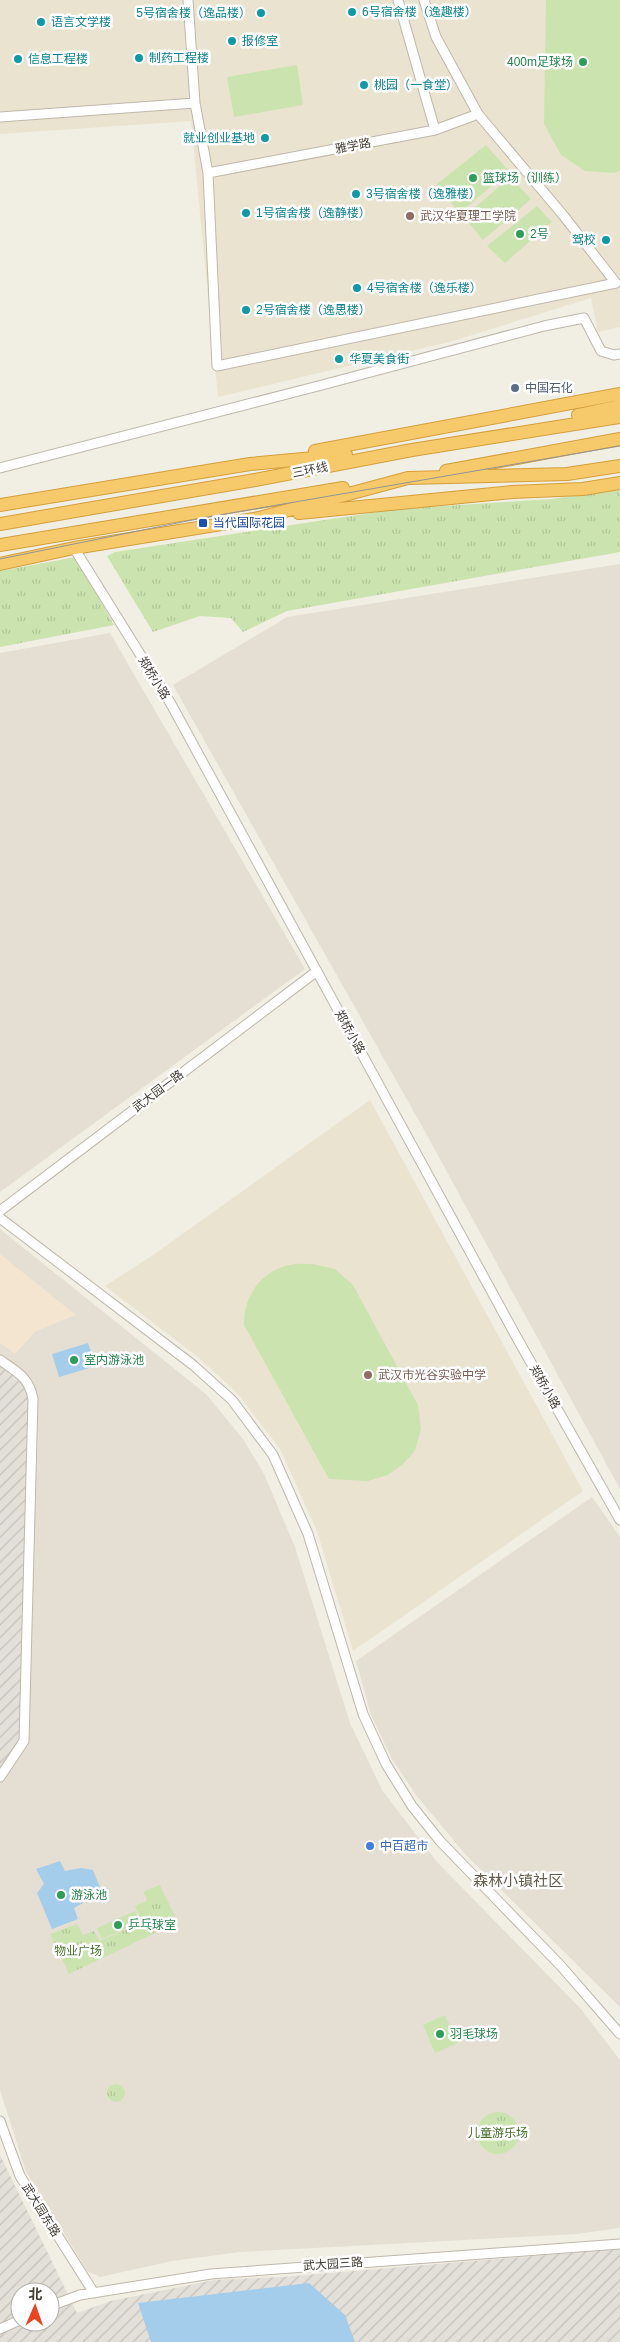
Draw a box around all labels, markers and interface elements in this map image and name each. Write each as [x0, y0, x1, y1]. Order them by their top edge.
place label: 6号宿舍楼（逸趣楼） [362, 5, 477, 19]
place label: 5号宿舍楼（逸品楼） [136, 6, 251, 20]
marker: 6号宿舍楼（逸趣楼） [346, 6, 358, 18]
marker: 5号宿舍楼（逸品楼） [255, 7, 267, 19]
place label: 语言文学楼 [51, 15, 111, 29]
marker: 语言文学楼 [35, 16, 47, 28]
place label: 报修室 [242, 34, 278, 48]
marker: 报修室 [226, 35, 238, 47]
place label: 制药工程楼 [149, 51, 209, 65]
place label: 信息工程楼 [28, 52, 88, 66]
marker: 制药工程楼 [133, 52, 145, 64]
marker: 信息工程楼 [12, 53, 24, 65]
place label: 400m足球场 [507, 55, 573, 69]
marker: 400m足球场 [577, 56, 589, 68]
place label: 桃园（一食堂） [374, 78, 458, 92]
marker: 桃园（一食堂） [358, 79, 370, 91]
place label: 就业创业基地 [183, 131, 255, 145]
marker: 就业创业基地 [259, 132, 271, 144]
street label: 雅学路 [334, 136, 372, 156]
place label: 篮球场（训练） [483, 171, 567, 185]
marker: 篮球场（训练） [467, 172, 479, 184]
place label: 3号宿舍楼（逸雅楼） [366, 187, 481, 201]
marker: 3号宿舍楼（逸雅楼） [350, 188, 362, 200]
place label: 1号宿舍楼（逸静楼） [256, 206, 371, 220]
marker: 1号宿舍楼（逸静楼） [240, 207, 252, 219]
place label: 武汉华夏理工学院 [420, 209, 516, 223]
marker: 武汉华夏理工学院 [404, 210, 416, 222]
place label: 2号 [530, 227, 549, 241]
marker: 2号 [514, 228, 526, 240]
place label: 驾校 [572, 233, 596, 247]
marker: 驾校 [600, 234, 612, 246]
place label: 4号宿舍楼（逸乐楼） [367, 281, 482, 295]
marker: 4号宿舍楼（逸乐楼） [351, 282, 363, 294]
place label: 2号宿舍楼（逸思楼） [256, 303, 371, 317]
marker: 2号宿舍楼（逸思楼） [240, 304, 252, 316]
place label: 华夏美食街 [349, 352, 409, 366]
marker: 华夏美食街 [333, 353, 345, 365]
place label: 中国石化 [525, 381, 573, 395]
marker: 中国石化 [509, 382, 521, 394]
street label: 三环线 [291, 460, 329, 480]
place label: 当代国际花园 [213, 516, 285, 530]
marker: 当代国际花园 [197, 517, 209, 529]
street label: 郑桥小路 [135, 654, 173, 702]
street label: 郑桥小路 [332, 1008, 368, 1056]
street label: 武大园一路 [130, 1067, 186, 1115]
place label: 室内游泳池 [84, 1353, 144, 1367]
marker: 室内游泳池 [68, 1354, 80, 1366]
street label: 郑桥小路 [527, 1363, 563, 1411]
place label: 武汉市光谷实验中学 [378, 1368, 486, 1382]
marker: 武汉市光谷实验中学 [362, 1369, 374, 1381]
place label: 中百超市 [380, 1839, 428, 1853]
marker: 中百超市 [364, 1840, 376, 1852]
district label: 森林小镇社区 [473, 1872, 563, 1889]
place label: 游泳池 [71, 1888, 107, 1902]
marker: 游泳池 [55, 1889, 67, 1901]
place label: 乒乓球室 [128, 1918, 176, 1932]
marker: 乒乓球室 [112, 1919, 124, 1931]
park label: 物业广场 [54, 1944, 102, 1958]
place label: 羽毛球场 [450, 2027, 498, 2041]
marker: 羽毛球场 [434, 2028, 446, 2040]
park label: 儿童游乐场 [468, 2126, 528, 2140]
street label: 武大园东路 [19, 2181, 63, 2239]
street label: 武大园三路 [303, 2255, 363, 2273]
north arrow [10, 2282, 60, 2332]
text: 北 [28, 2286, 43, 2302]

